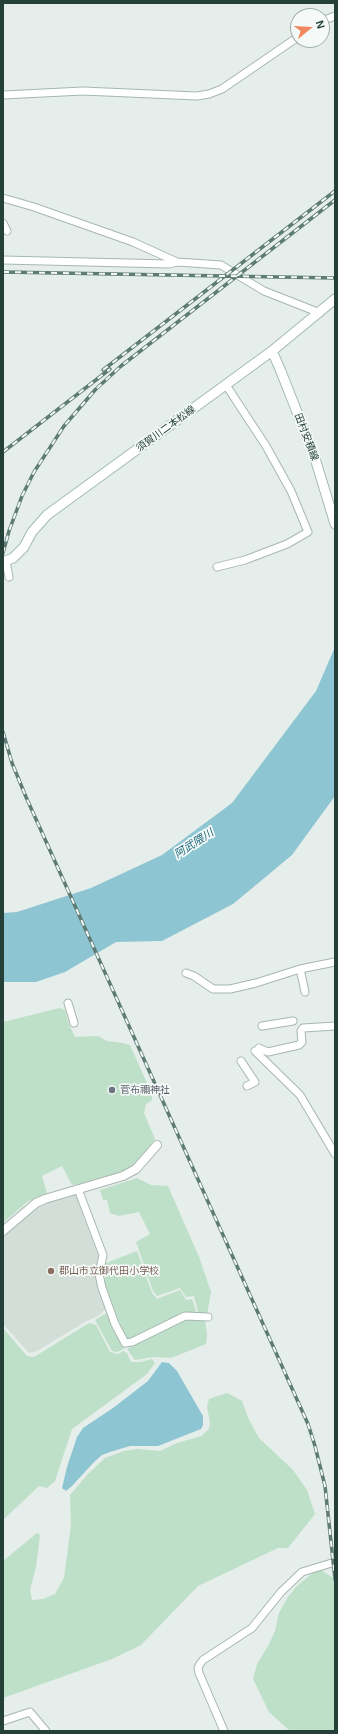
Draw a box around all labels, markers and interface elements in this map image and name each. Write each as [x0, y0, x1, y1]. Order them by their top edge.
north arrow [290, 8, 330, 48]
text: N [314, 19, 327, 30]
street label: 須賀川二本松線 [134, 404, 198, 454]
street label: 田村安積線 [291, 412, 321, 462]
water label: 阿武隈川 [172, 826, 216, 862]
place label: 菅布禰神社 [120, 1084, 170, 1096]
marker: 菅布禰神社 [107, 1085, 117, 1095]
place label: 郡山市立御代田小学校 [59, 1265, 159, 1277]
marker: 郡山市立御代田小学校 [46, 1266, 56, 1276]

